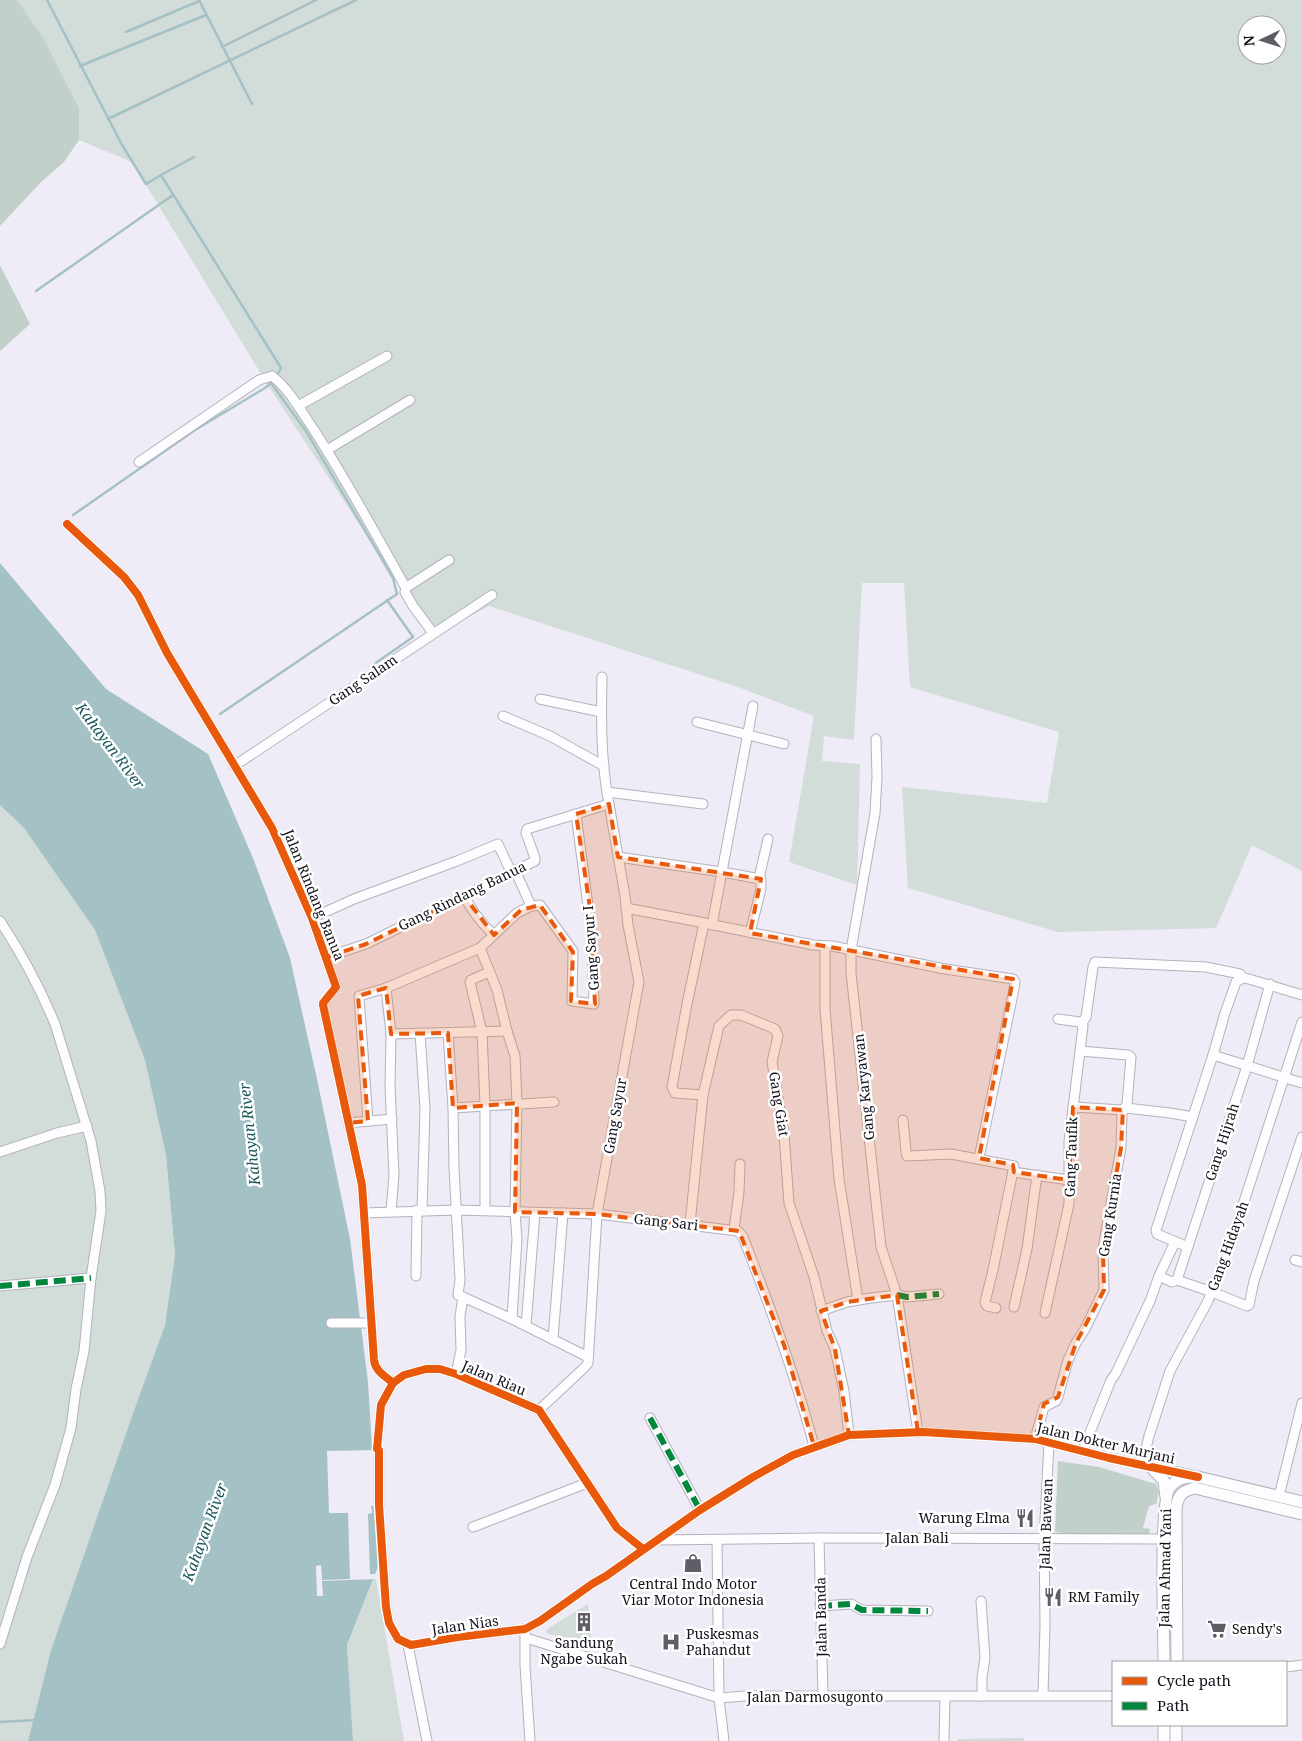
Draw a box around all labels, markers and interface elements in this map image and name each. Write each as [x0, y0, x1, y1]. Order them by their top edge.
north arrow [1237, 15, 1287, 65]
text: N [1239, 35, 1258, 47]
street label: Gang Salam [325, 650, 401, 710]
water label: Kahayan River [71, 697, 150, 793]
street label: Jalan Rindang Banua [279, 825, 350, 963]
street label: Gang Rindang Banua [395, 856, 529, 935]
street label: Gang Sayur I [578, 905, 603, 991]
street label: Gang Karyawan [848, 1033, 879, 1141]
street label: Gang Giat [765, 1070, 794, 1138]
street label: Gang Sayur [598, 1076, 631, 1155]
water label: Kahayan River [234, 1081, 264, 1187]
street label: Gang Hijrah [1200, 1100, 1243, 1183]
street label: Gang Taufik [1060, 1116, 1081, 1198]
street label: Gang Kurnia [1094, 1172, 1126, 1258]
street label: Gang Hidayah [1202, 1198, 1253, 1294]
street label: Gang Sari [633, 1209, 700, 1234]
street label: Jalan Riau [458, 1355, 529, 1400]
street label: Jalan Dokter Murjani [1034, 1417, 1177, 1468]
street label: Jalan Bawean [1034, 1478, 1057, 1571]
water label: Kahayan River [177, 1479, 231, 1584]
restaurant icon: Warung Elma [1014, 1507, 1036, 1529]
place label: Warung Elma [919, 1508, 1010, 1527]
street label: Jalan Ahmad Yani [1154, 1508, 1175, 1629]
street label: Jalan Bali [884, 1528, 949, 1547]
shop icon: Central Indo Motor Viar Motor Indonesia [682, 1552, 704, 1574]
place label: Central Indo Motor Viar Motor Indonesia [622, 1574, 764, 1609]
street label: Jalan Banda [810, 1577, 831, 1658]
restaurant icon: RM Family [1042, 1586, 1064, 1608]
place label: RM Family [1068, 1587, 1140, 1606]
street label: Jalan Nias [429, 1610, 499, 1639]
building icon: Sandung Ngabe Sukah [573, 1611, 595, 1633]
supermarket icon: Sendy's [1206, 1618, 1228, 1640]
place label: Sendy's [1232, 1619, 1282, 1638]
place label: Puskesmas Pahandut [686, 1624, 759, 1659]
hospital icon: Puskesmas Pahandut [660, 1631, 682, 1653]
place label: Sandung Ngabe Sukah [540, 1633, 628, 1668]
legend [1112, 1661, 1287, 1726]
text: Cycle path [1157, 1670, 1232, 1690]
street label: Jalan Darmosugonto [746, 1687, 883, 1706]
text: Path [1157, 1695, 1190, 1715]

